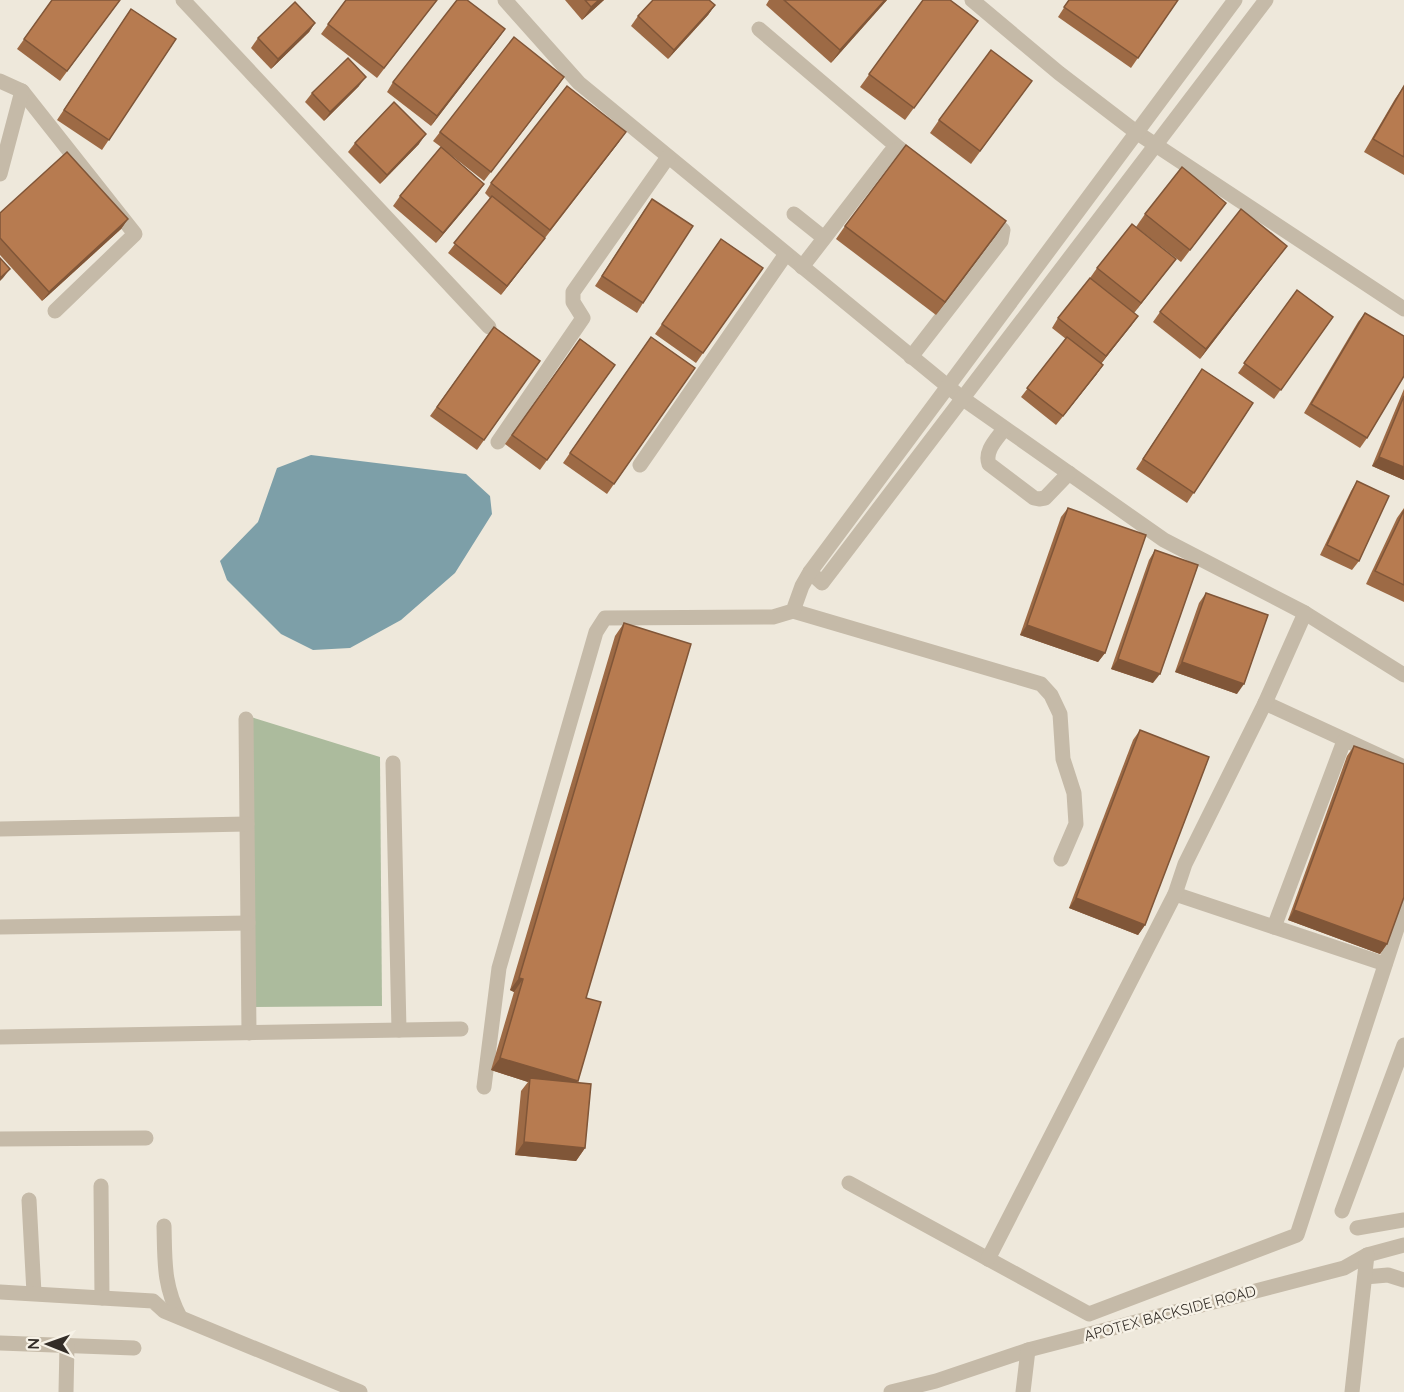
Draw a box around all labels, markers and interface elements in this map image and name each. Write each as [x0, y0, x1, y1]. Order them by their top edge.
street label: APOTEX BACKSIDE ROAD [1082, 1281, 1258, 1345]
north arrow [18, 1314, 78, 1374]
text: N [23, 1338, 43, 1350]

